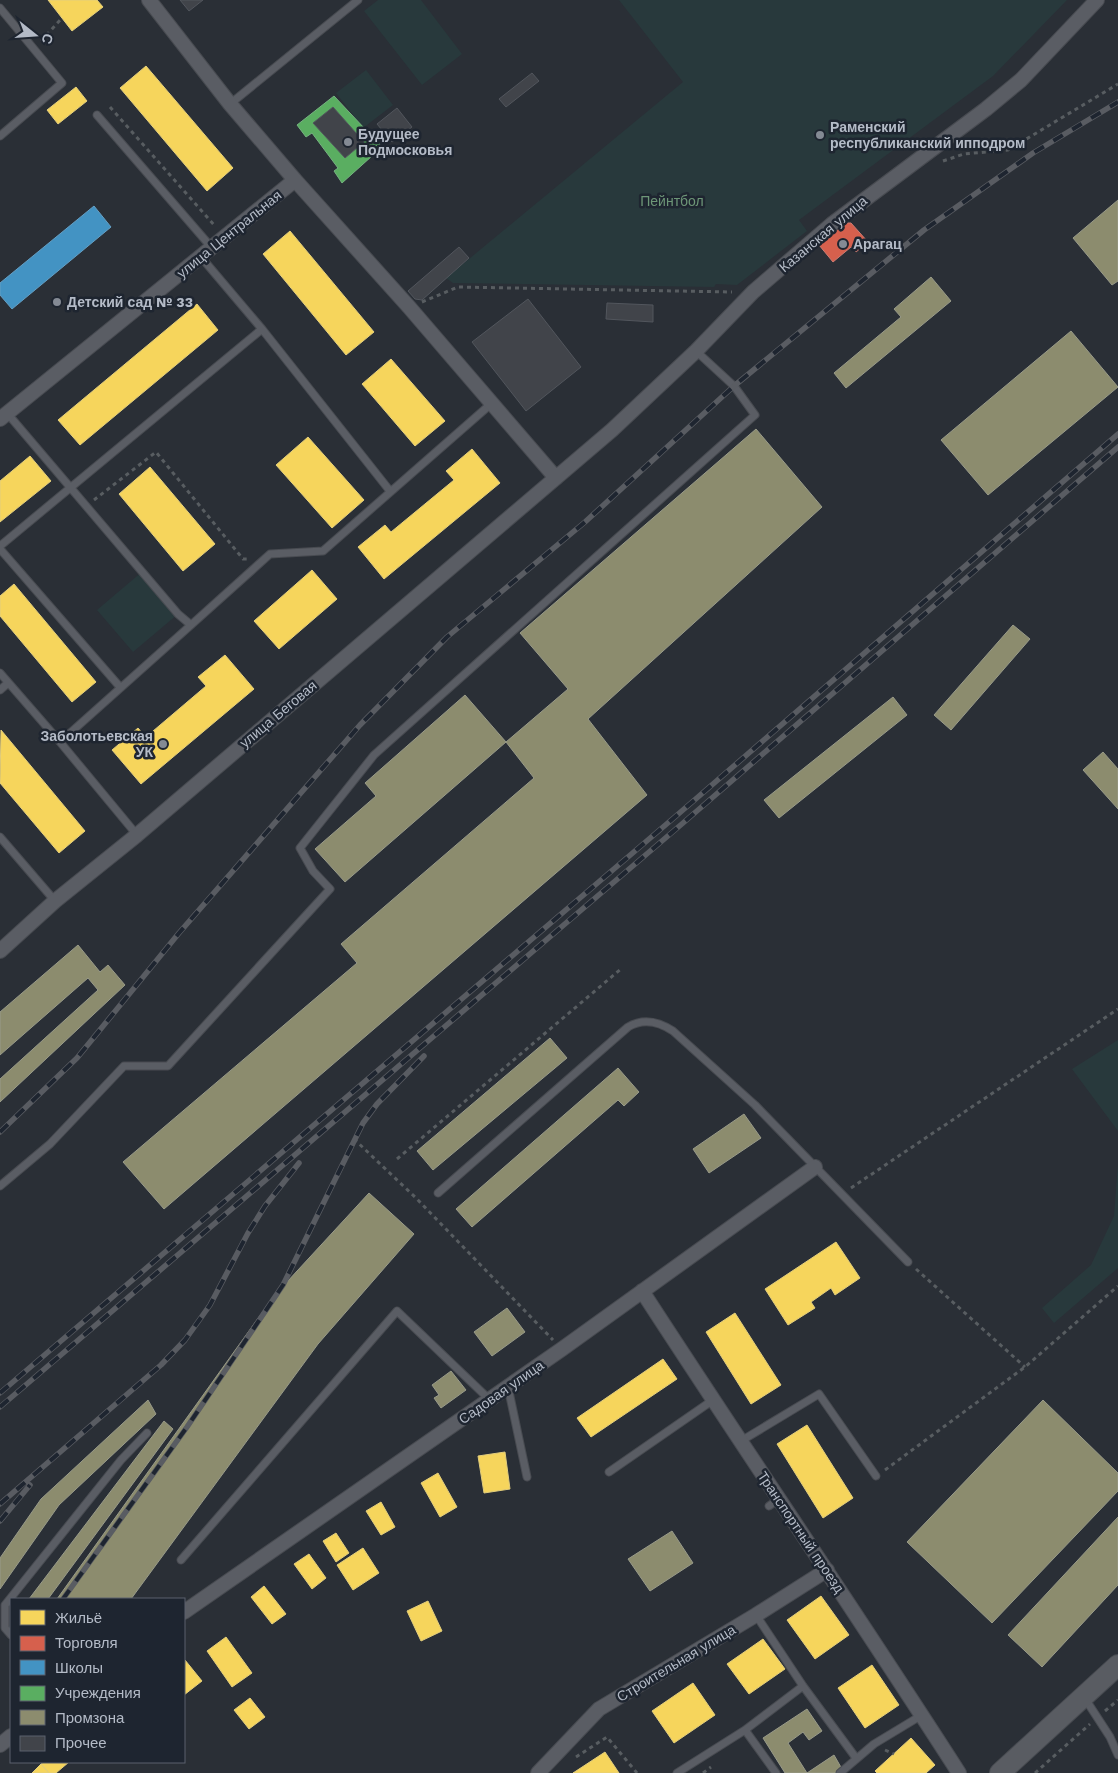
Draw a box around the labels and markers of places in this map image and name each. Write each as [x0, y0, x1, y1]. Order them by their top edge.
place label: Раменский республиканский ипподром [830, 119, 1025, 151]
place label: Будущее Подмосковья [358, 126, 452, 158]
marker: Раменский республиканский ипподром [814, 129, 826, 141]
marker: Будущее Подмосковья [342, 136, 354, 148]
place label: Арагац [853, 236, 902, 252]
marker: Арагац [837, 238, 849, 250]
place label: Детский сад № 33 [67, 294, 193, 310]
marker: Детский сад № 33 [51, 296, 63, 308]
place label: Заболотьевская УК [40, 728, 153, 760]
marker: Заболотьевская УК [157, 738, 169, 750]

